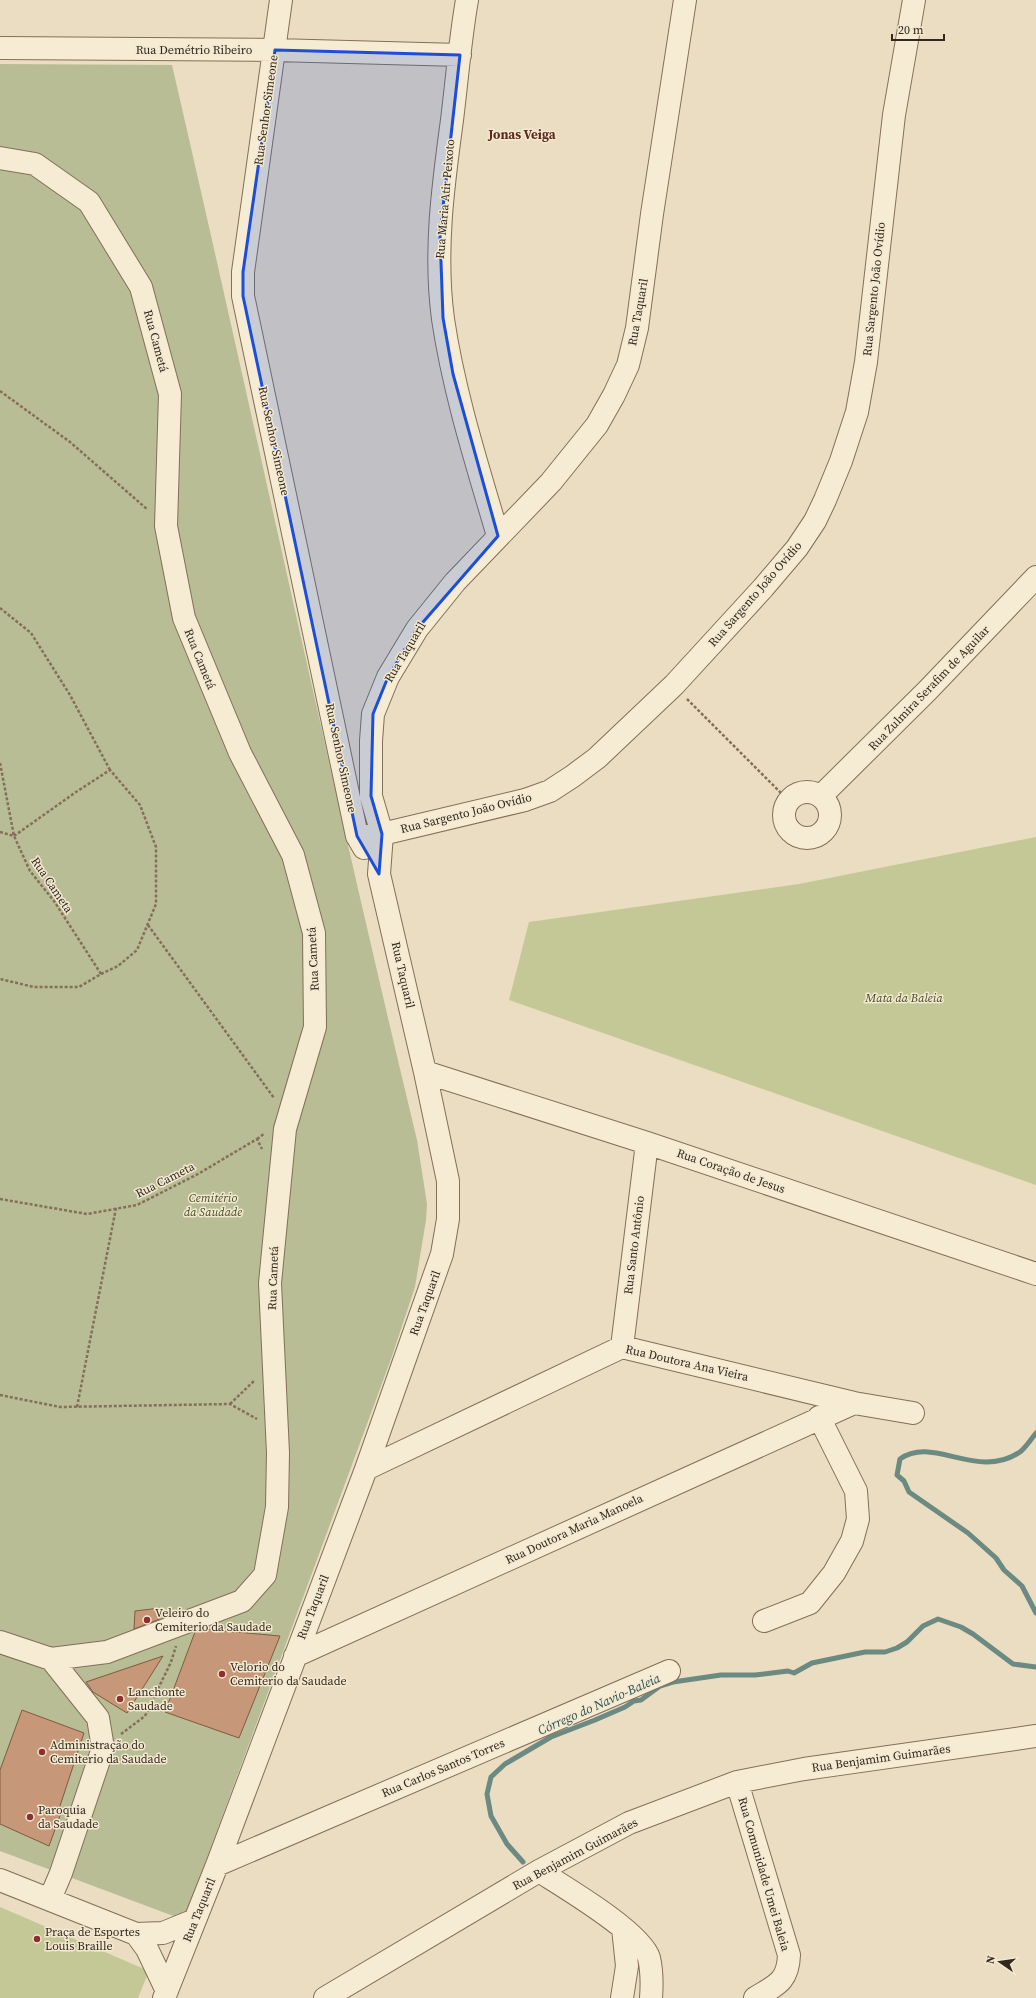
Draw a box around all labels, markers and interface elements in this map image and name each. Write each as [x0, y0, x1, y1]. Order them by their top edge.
scale bar [892, 16, 944, 42]
text: 20 m [898, 22, 924, 38]
street label: Rua Demétrio Ribeiro [136, 42, 253, 58]
street label: Rua Senhor Simeone [250, 54, 282, 166]
district label: Jonas Veiga [487, 126, 556, 143]
street label: Rua Maria Atir Peixoto [432, 138, 458, 260]
street label: Rua Sargento João Ovídio [859, 221, 889, 357]
street label: Rua Taquaril [624, 277, 652, 347]
street label: Rua Cametá [140, 308, 172, 375]
street label: Rua Senhor Simeone [255, 385, 293, 497]
street label: Rua Sargento João Ovídio [705, 538, 806, 650]
street label: Rua Taquaril [381, 618, 430, 685]
street label: Rua Zulmira Serafim de Aguilar [865, 622, 993, 754]
street label: Rua Cametá [181, 626, 220, 693]
street label: Rua Senhor Simeone [322, 702, 360, 814]
street label: Rua Sargento João Ovídio [399, 789, 534, 837]
street label: Rua Cameta [27, 854, 77, 917]
street label: Rua Cametá [303, 926, 323, 991]
street label: Rua Taquaril [388, 940, 419, 1010]
park label: Mata da Baleia [864, 990, 943, 1006]
street label: Rua Coração de Jesus [675, 1145, 787, 1197]
street label: Rua Cameta [133, 1158, 198, 1202]
park label: Cemitério da Saudade [184, 1190, 242, 1220]
street label: Rua Santo Antônio [620, 1194, 648, 1295]
street label: Rua Cametá [264, 1245, 282, 1310]
street label: Rua Taquaril [406, 1268, 444, 1338]
street label: Rua Doutora Ana Vieira [624, 1341, 751, 1385]
street label: Rua Doutora Maria Manoela [503, 1490, 646, 1568]
street label: Rua Taquaril [293, 1572, 333, 1642]
place label: Veleiro do Cemiterio da Saudade [155, 1605, 272, 1635]
marker: Veleiro do Cemiterio da Saudade [142, 1615, 152, 1625]
place label: Velorio do Cemiterio da Saudade [230, 1659, 347, 1689]
marker: Velorio do Cemiterio da Saudade [217, 1669, 227, 1679]
water label: Córrego do Navio-Baleia [535, 1669, 663, 1739]
place label: Lanchonte Saudade [128, 1684, 185, 1714]
marker: Lanchonte Saudade [115, 1694, 125, 1704]
street label: Rua Carlos Santos Torres [379, 1735, 507, 1801]
place label: Administração do Cemiterio da Saudade [50, 1737, 167, 1767]
street label: Rua Benjamim Guimarães [811, 1740, 951, 1776]
marker: Administração do Cemiterio da Saudade [37, 1747, 47, 1757]
street label: Rua Comunidade Umei Baleia [734, 1795, 794, 1954]
place label: Paroquia da Saudade [38, 1802, 98, 1832]
marker: Paroquia da Saudade [25, 1812, 35, 1822]
street label: Rua Benjamim Guimarães [509, 1814, 641, 1894]
street label: Rua Taquaril [179, 1875, 219, 1945]
place label: Praça de Esportes Louis Braille [45, 1924, 140, 1954]
marker: Praça de Esportes Louis Braille [32, 1934, 42, 1944]
north arrow [980, 1942, 1020, 1982]
text: N [983, 1954, 999, 1965]

